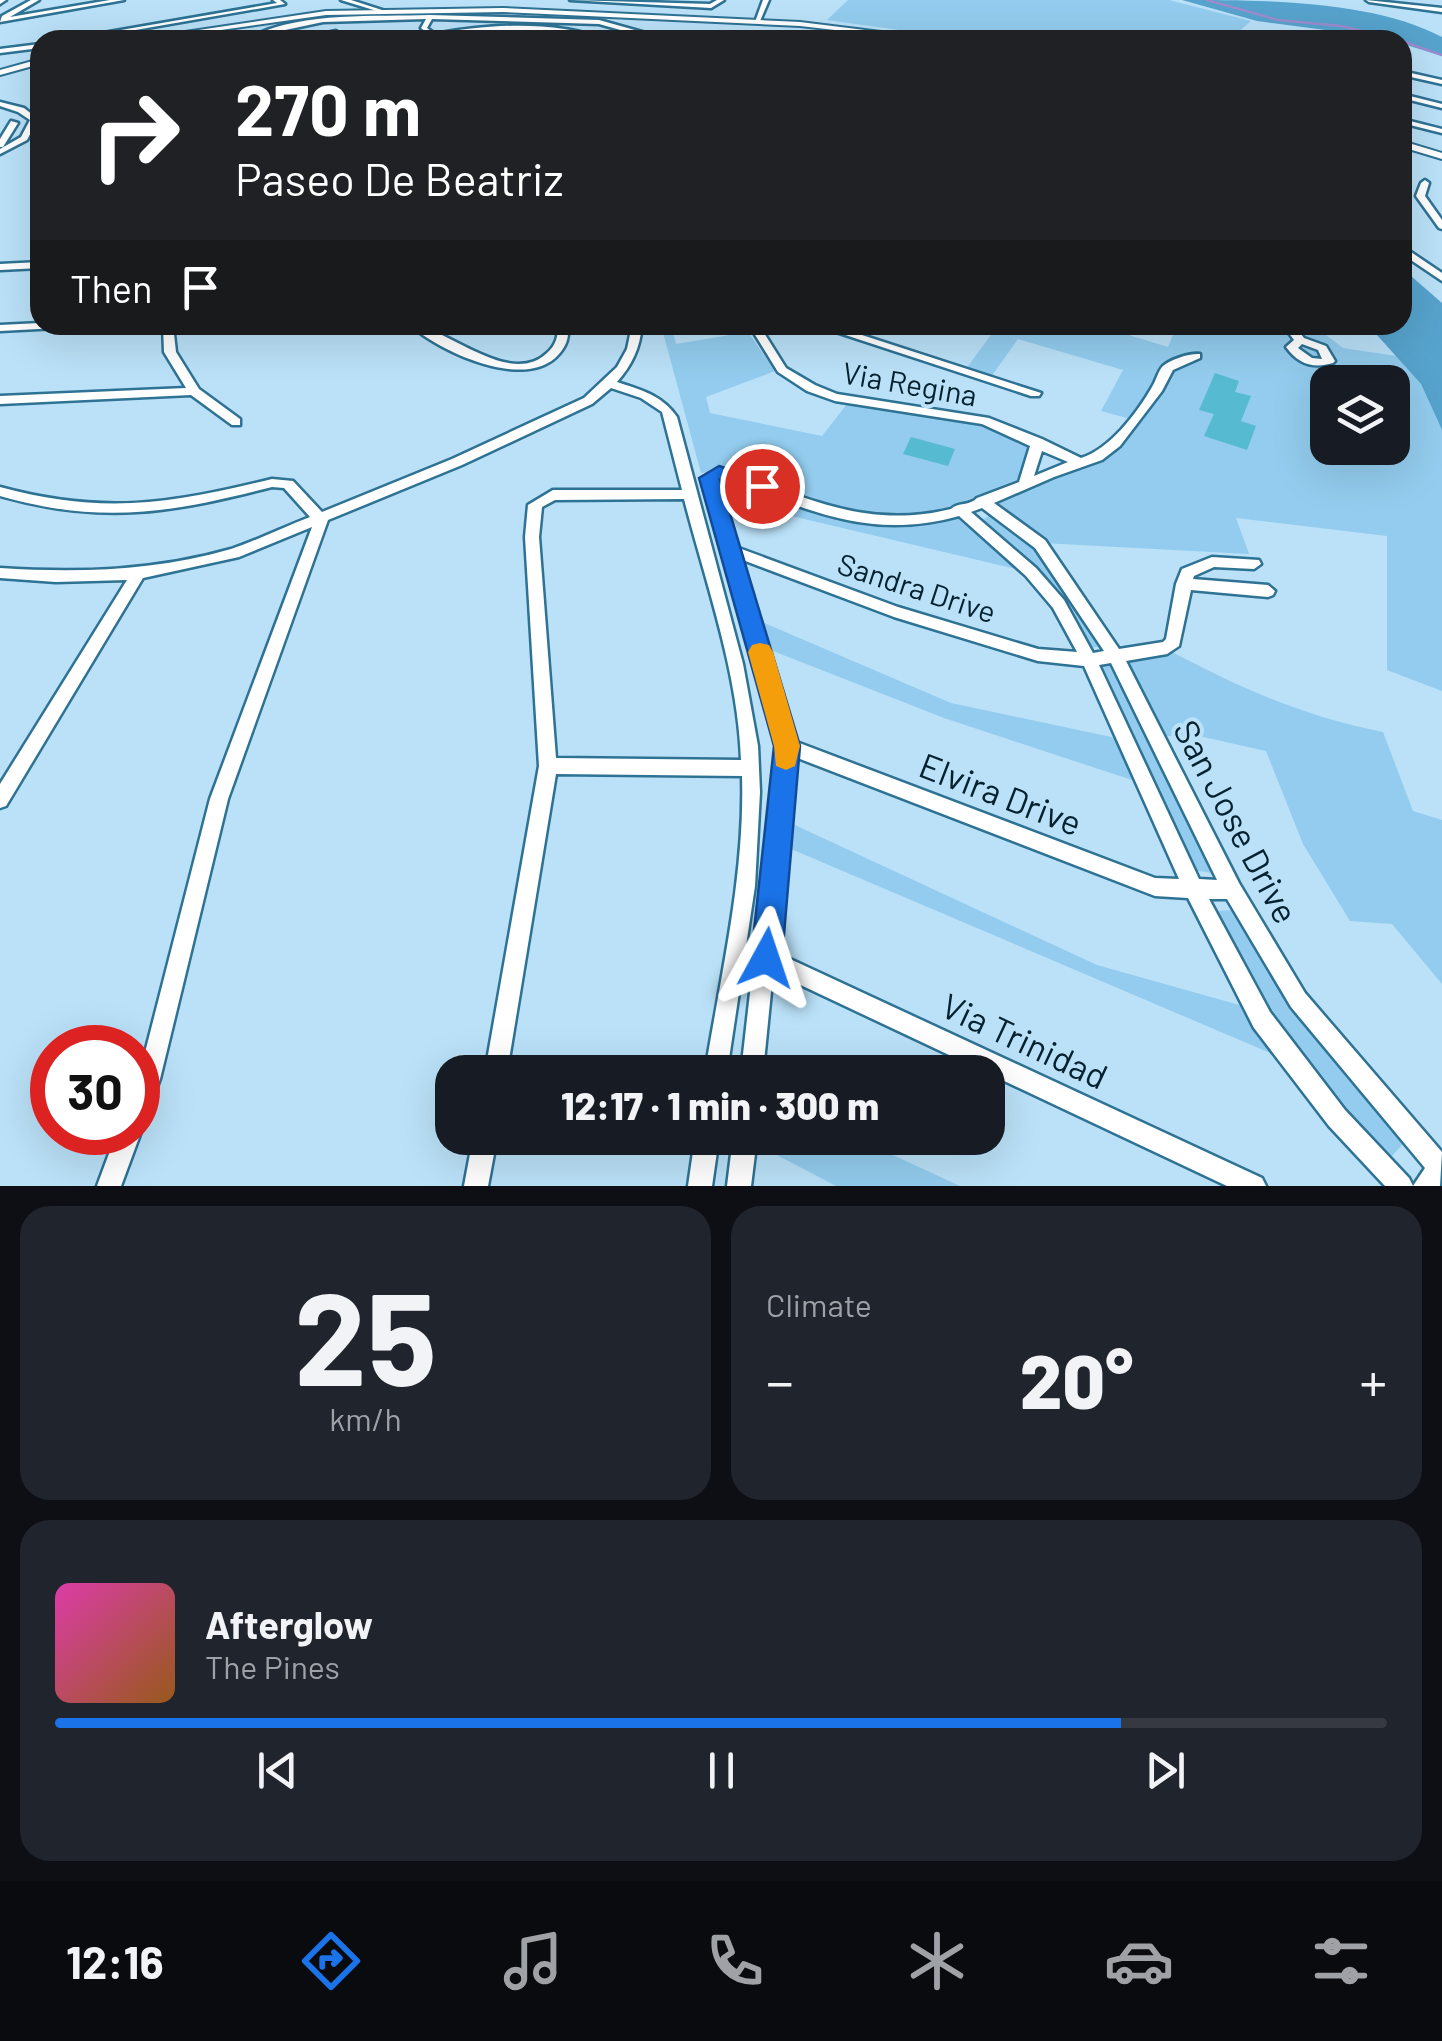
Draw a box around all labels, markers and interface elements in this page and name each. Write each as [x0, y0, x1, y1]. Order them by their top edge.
text: 270 m [235, 66, 421, 150]
icon: right [70, 70, 200, 200]
text: Paseo De Beatriz [235, 151, 564, 205]
icon: arrive [173, 260, 228, 315]
text: Then [70, 265, 153, 311]
street label: Via Regina [840, 353, 980, 413]
map controls [1310, 365, 1410, 465]
button: layers [1310, 365, 1410, 465]
pin [720, 444, 805, 529]
icon: arrive [735, 459, 790, 514]
street label: Sandra Drive [833, 545, 1001, 629]
street label: San Jose Drive [1166, 712, 1308, 930]
street label: Elvira Drive [914, 743, 1088, 843]
position arrow [714, 906, 818, 1010]
street label: Via Trinidad [935, 983, 1115, 1097]
speed limit sign: 30 [30, 1025, 160, 1155]
text: 12:17 · 1 min · 300 m [561, 1082, 879, 1128]
text: 25 [294, 1256, 437, 1412]
text: Climate [766, 1285, 872, 1323]
text: 20° [1020, 1334, 1133, 1424]
text: − [766, 1347, 794, 1413]
text: + [1359, 1347, 1387, 1413]
text: km/h [329, 1399, 402, 1437]
text: Afterglow [205, 1601, 373, 1647]
text: The Pines [205, 1647, 340, 1685]
icon: previous [250, 1743, 305, 1798]
icon: pause [694, 1743, 749, 1798]
icon: next [1138, 1743, 1193, 1798]
icon: directions [296, 1926, 366, 1996]
icon: music [498, 1926, 568, 1996]
icon: phone [700, 1926, 770, 1996]
icon: climate [902, 1926, 972, 1996]
icon: car [1104, 1926, 1174, 1996]
icon: filters [1306, 1926, 1376, 1996]
text: 12:16 [66, 1934, 164, 1988]

